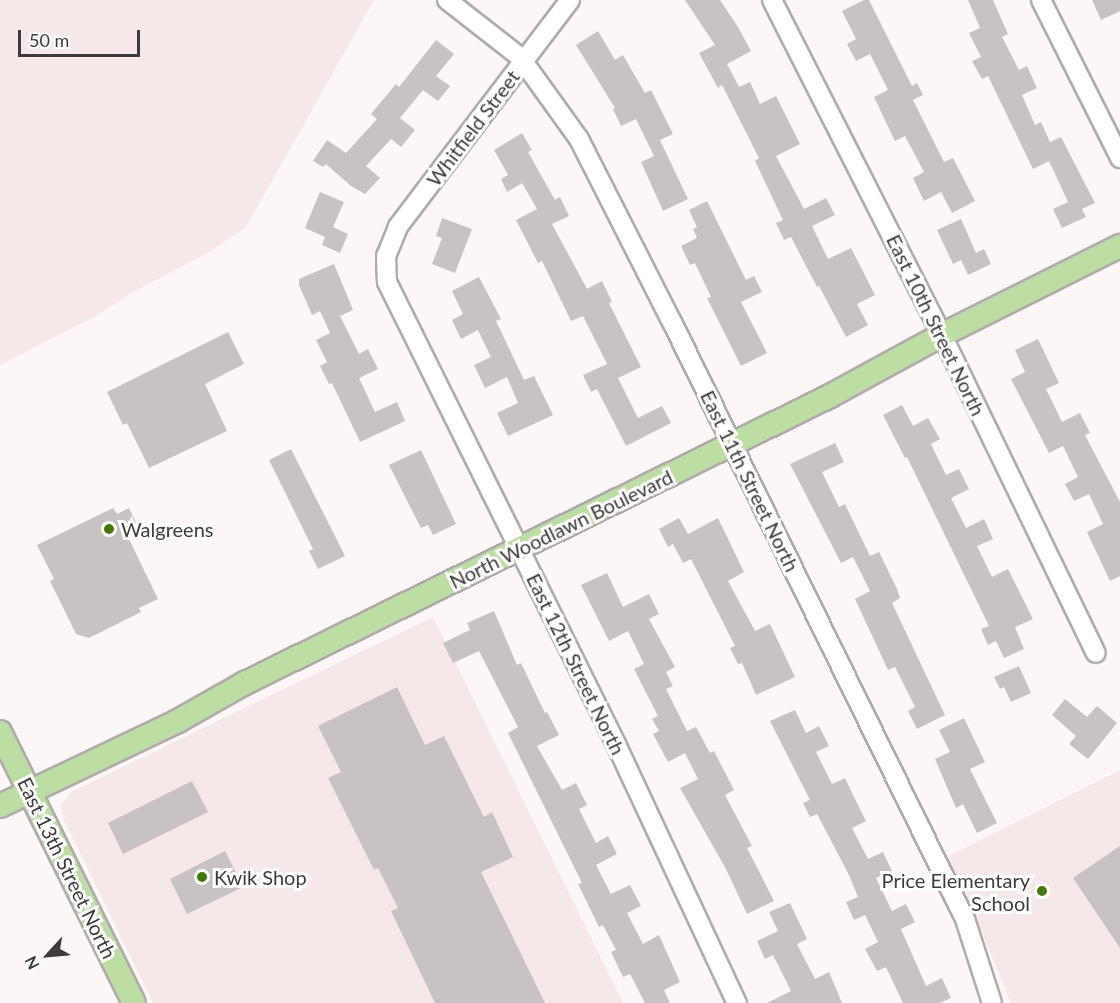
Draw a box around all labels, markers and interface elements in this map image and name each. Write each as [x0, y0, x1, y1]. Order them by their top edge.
scale bar [21, 18, 142, 56]
text: 50 m [29, 29, 69, 51]
street label: Whitfield Street [421, 65, 525, 191]
street label: East 10th Street North [882, 230, 990, 420]
street label: East 11th Street North [696, 386, 804, 576]
street label: North Woodlawn Boulevard [445, 464, 677, 594]
place label: Walgreens [121, 517, 213, 541]
marker: Walgreens [102, 522, 116, 536]
street label: East 12th Street North [522, 569, 630, 759]
street label: East 13th Street North [13, 773, 121, 963]
place label: Kwik Shop [214, 865, 307, 889]
place label: Price Elementary School [882, 868, 1030, 915]
marker: Kwik Shop [195, 870, 209, 884]
marker: Price Elementary School [1035, 884, 1049, 898]
north arrow [18, 925, 78, 985]

